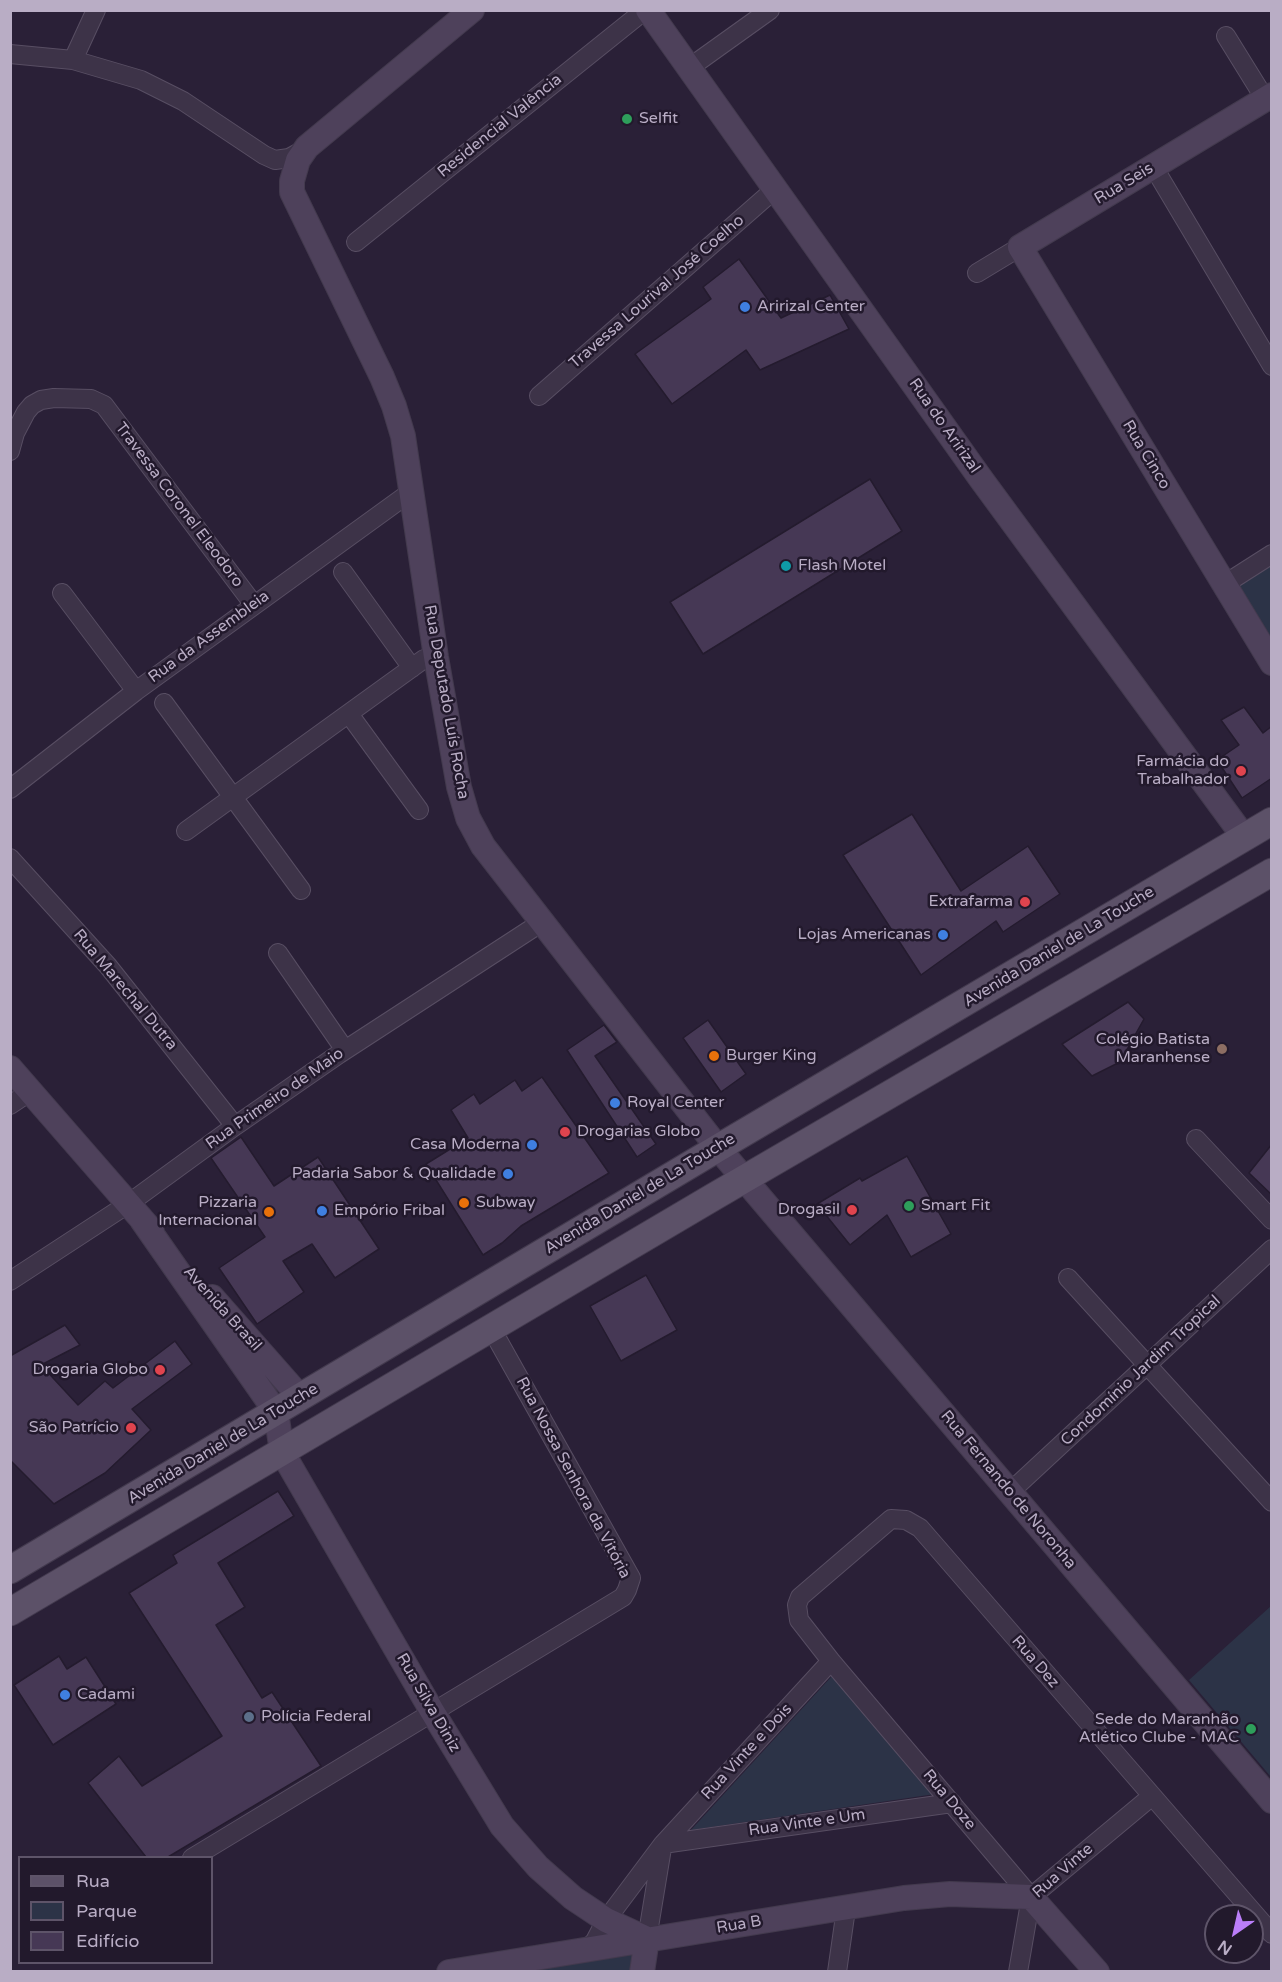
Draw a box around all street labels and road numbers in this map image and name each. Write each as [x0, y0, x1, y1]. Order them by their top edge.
street label: Residencial Valência [434, 70, 566, 182]
street label: Rua Seis [1091, 159, 1157, 209]
street label: Travessa Lourival José Coelho [566, 211, 748, 373]
street label: Rua do Aririzal [904, 375, 984, 477]
street label: Rua Cinco [1118, 417, 1174, 493]
street label: Travessa Coronel Eleodoro [111, 419, 247, 591]
street label: Rua da Assembleia [145, 587, 273, 687]
street label: Rua Deputado Luís Rocha [419, 603, 473, 801]
street label: Avenida Daniel de La Touche [960, 882, 1158, 1012]
street label: Rua Marechal Dutra [69, 926, 181, 1054]
street label: Rua Primeiro de Maio [202, 1044, 348, 1154]
street label: Avenida Daniel de La Touche [541, 1129, 739, 1259]
street label: Avenida Brasil [179, 1263, 265, 1355]
street label: Condomínio Jardim Tropical [1057, 1292, 1225, 1450]
street label: Rua Nossa Senhora da Vitória [512, 1374, 634, 1582]
street label: Avenida Daniel de La Touche [124, 1379, 322, 1509]
street label: Rua Fernando de Noronha [936, 1407, 1080, 1573]
street label: Rua Dez [1007, 1632, 1063, 1692]
street label: Rua Silva Diniz [392, 1650, 464, 1756]
street label: Rua Vinte e Dois [698, 1700, 796, 1804]
street label: Rua Doze [918, 1766, 980, 1834]
street label: Rua Vinte e Um [747, 1805, 867, 1841]
street label: Rua Vinte [1029, 1840, 1097, 1902]
street label: Rua B [715, 1912, 763, 1938]

